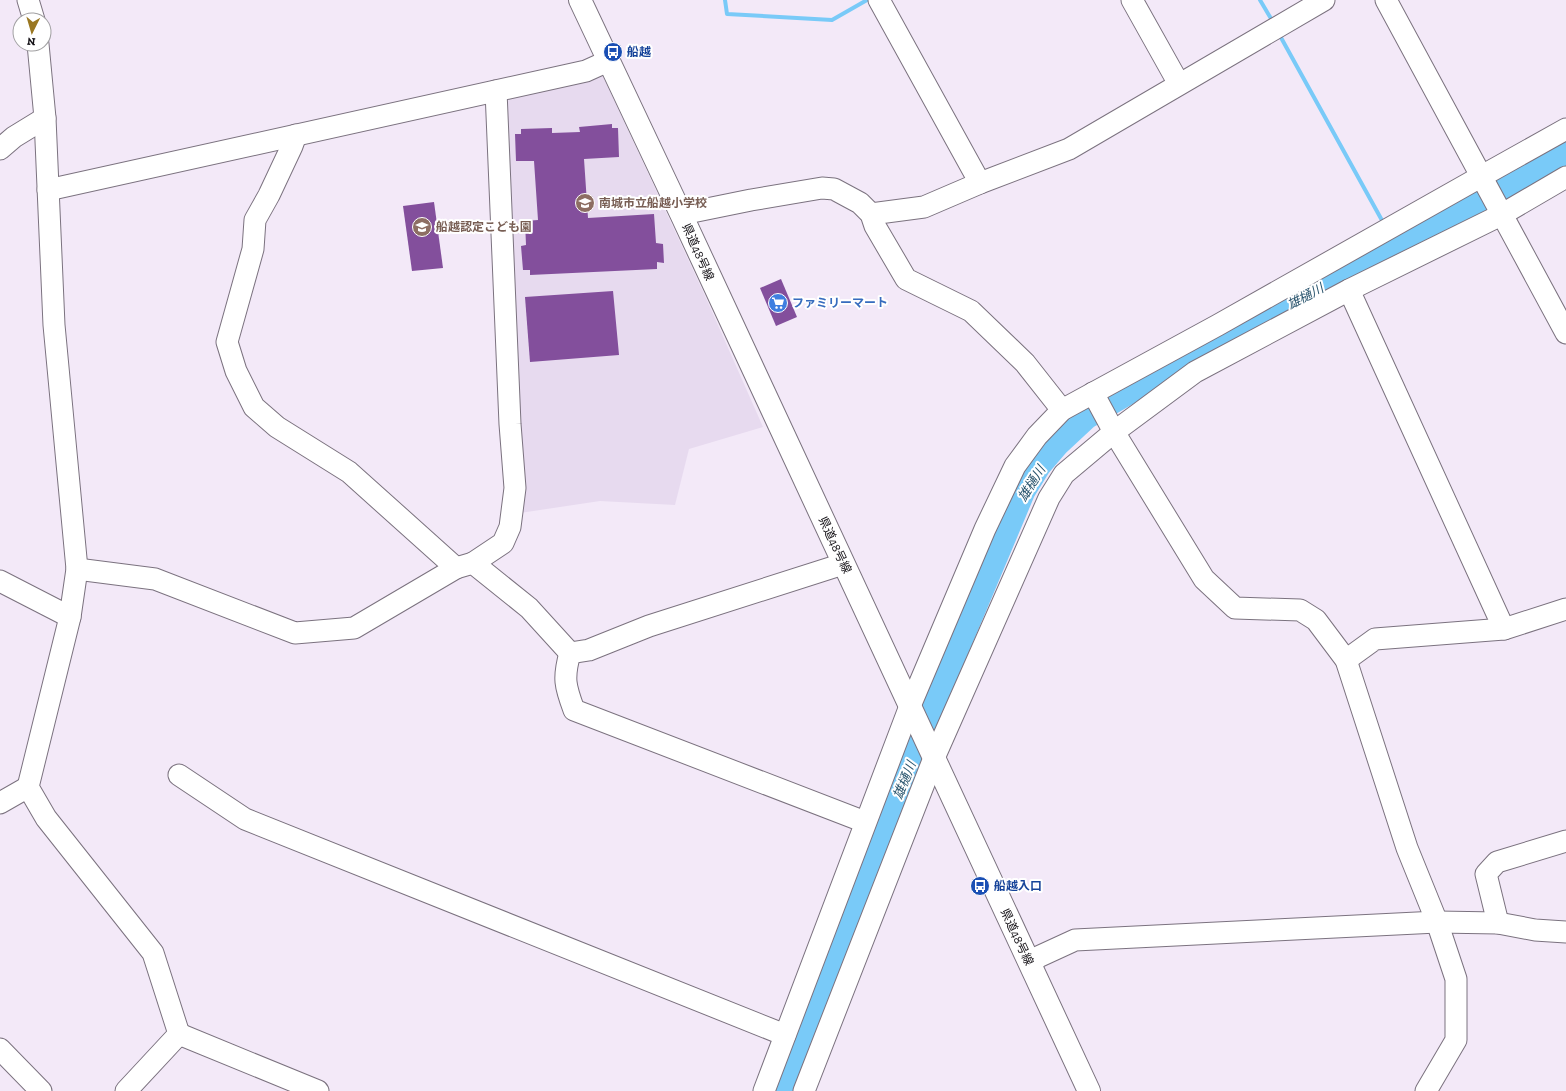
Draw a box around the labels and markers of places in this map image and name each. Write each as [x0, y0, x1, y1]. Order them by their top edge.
bus stop icon: 船越 [602, 41, 624, 63]
place label: 船越 [627, 45, 651, 59]
school or university icon: 南城市立船越小学校 [574, 192, 596, 214]
place label: 南城市立船越小学校 [599, 196, 707, 210]
school or university icon: 船越認定こども園 [411, 216, 433, 238]
place label: 船越認定こども園 [436, 220, 532, 234]
supermarket icon: ファミリーマート [767, 292, 789, 314]
place label: ファミリーマート [792, 296, 888, 310]
bus stop icon: 船越入口 [969, 875, 991, 897]
place label: 船越入口 [994, 879, 1042, 893]

